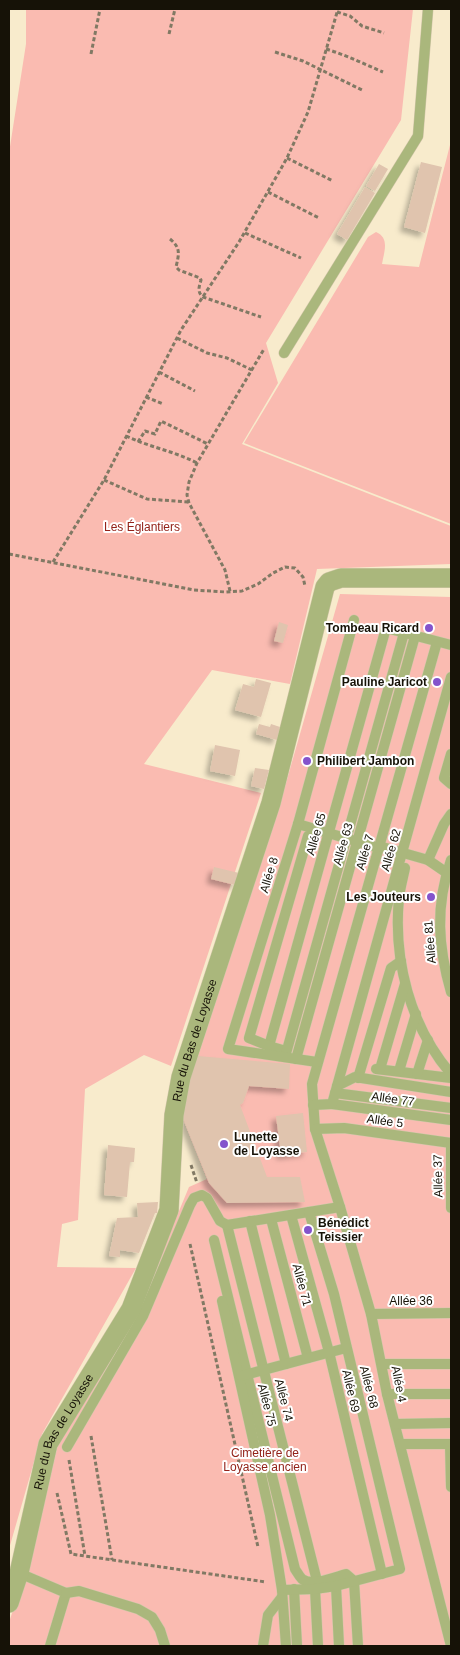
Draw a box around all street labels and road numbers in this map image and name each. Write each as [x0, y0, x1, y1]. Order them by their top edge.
street label: Allée 65 [303, 811, 329, 857]
street label: Allée 63 [330, 821, 356, 867]
street label: Allée 62 [378, 827, 404, 873]
street label: Allée 7 [353, 832, 377, 872]
street label: Allée 8 [257, 855, 281, 895]
street label: Allée 81 [421, 919, 439, 964]
street label: Rue du Bas de Loyasse [170, 977, 220, 1103]
street label: Allée 77 [371, 1089, 416, 1109]
street label: Allée 5 [366, 1112, 404, 1131]
street label: Allée 37 [431, 1154, 445, 1198]
street label: Allée 71 [290, 1262, 314, 1308]
street label: Allée 36 [389, 1294, 433, 1308]
street label: Allée 68 [357, 1364, 381, 1410]
street label: Allée 4 [389, 1365, 409, 1404]
street label: Allée 69 [339, 1368, 363, 1414]
street label: Rue du Bas de Loyasse [31, 1371, 97, 1491]
street label: Allée 74 [272, 1377, 296, 1423]
street label: Allée 75 [255, 1382, 279, 1428]

